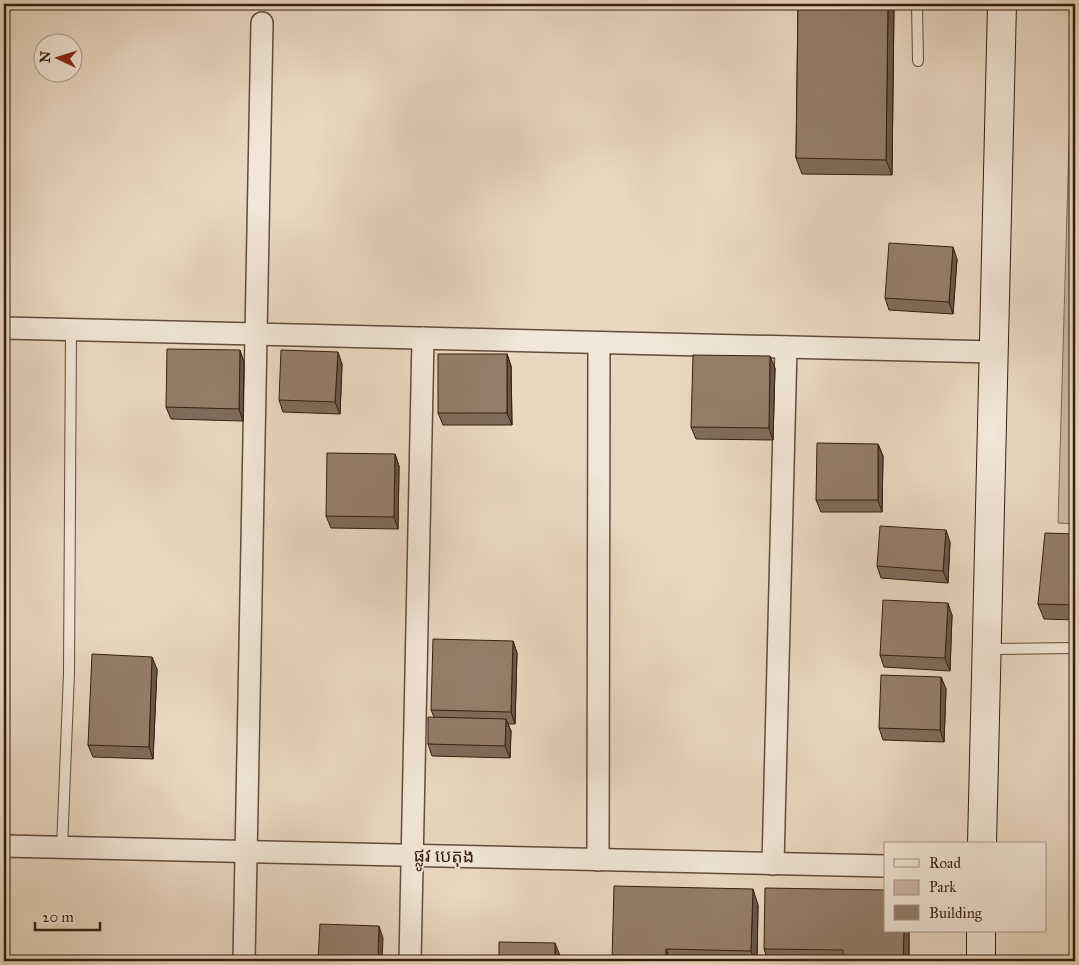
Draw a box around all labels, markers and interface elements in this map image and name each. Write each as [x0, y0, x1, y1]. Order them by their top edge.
north arrow [32, 32, 82, 82]
text: N [37, 50, 54, 64]
legend [884, 842, 1046, 932]
street label: ផ្លូវ បេតុង [413, 844, 475, 873]
text: Road [929, 854, 961, 872]
text: Park [929, 878, 956, 896]
scale bar [35, 900, 100, 932]
text: Building [929, 904, 983, 922]
text: 20 m [42, 908, 74, 926]

